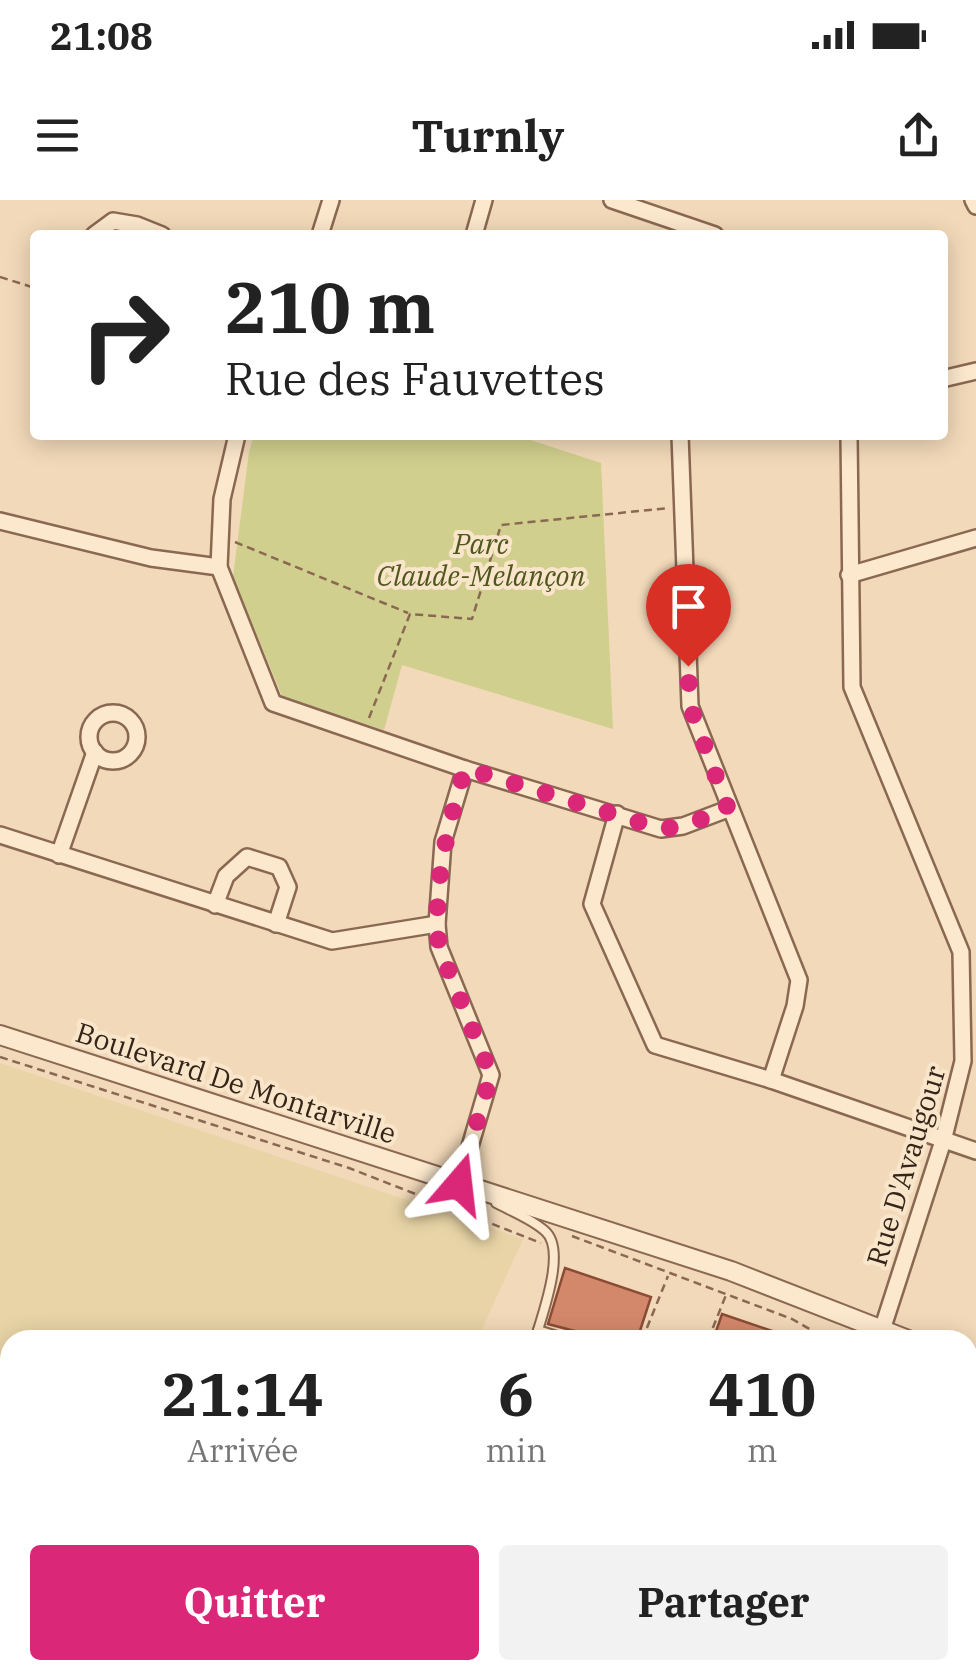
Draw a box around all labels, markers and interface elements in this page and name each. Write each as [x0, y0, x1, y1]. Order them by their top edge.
text: 21:08 [50, 11, 153, 60]
text: Turnly [412, 106, 564, 164]
icon: menu [30, 108, 85, 163]
icon: share [891, 108, 946, 163]
text: 210 m [225, 261, 435, 352]
icon: right [60, 270, 190, 400]
text: Rue des Fauvettes [225, 349, 605, 407]
park label: Parc Claude-Melançon [377, 525, 585, 594]
pin [646, 564, 731, 667]
icon: arrive [661, 579, 716, 634]
street label: Boulevard De Montarville [71, 1013, 401, 1152]
street label: Rue D'Avaugour [858, 1061, 954, 1270]
position arrow [407, 1132, 511, 1236]
text: 21:14 [162, 1354, 324, 1433]
text: 6 [498, 1354, 534, 1433]
text: 410 [708, 1354, 816, 1433]
text: Arrivée [187, 1429, 299, 1471]
text: min [486, 1429, 547, 1471]
text: m [747, 1429, 778, 1471]
button: Quitter [30, 1545, 479, 1660]
button: Partager [499, 1545, 948, 1660]

